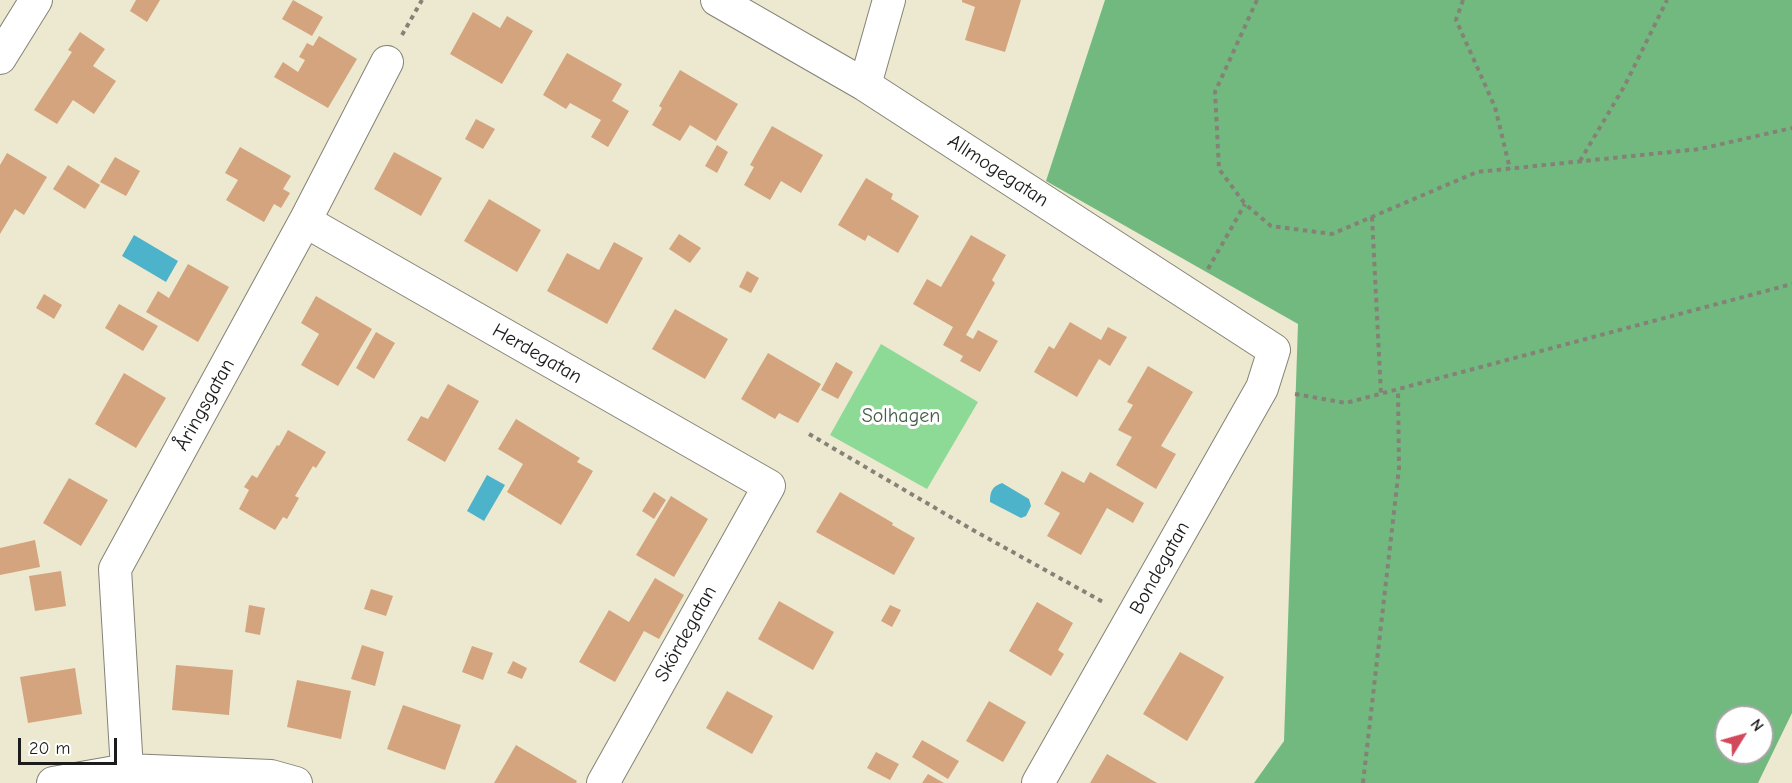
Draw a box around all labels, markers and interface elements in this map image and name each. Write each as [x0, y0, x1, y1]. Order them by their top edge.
street label: Allmogegatan [943, 129, 1053, 213]
street label: Herdegatan [488, 319, 586, 389]
street label: Åringsgatan [170, 355, 240, 455]
park label: Solhagen [862, 404, 940, 428]
street label: Bondegatan [1125, 518, 1195, 618]
street label: Skördegatan [650, 582, 722, 686]
north arrow [1714, 705, 1774, 765]
text: N [1746, 716, 1767, 735]
scale bar [21, 726, 120, 764]
text: 20 m [29, 738, 70, 759]

